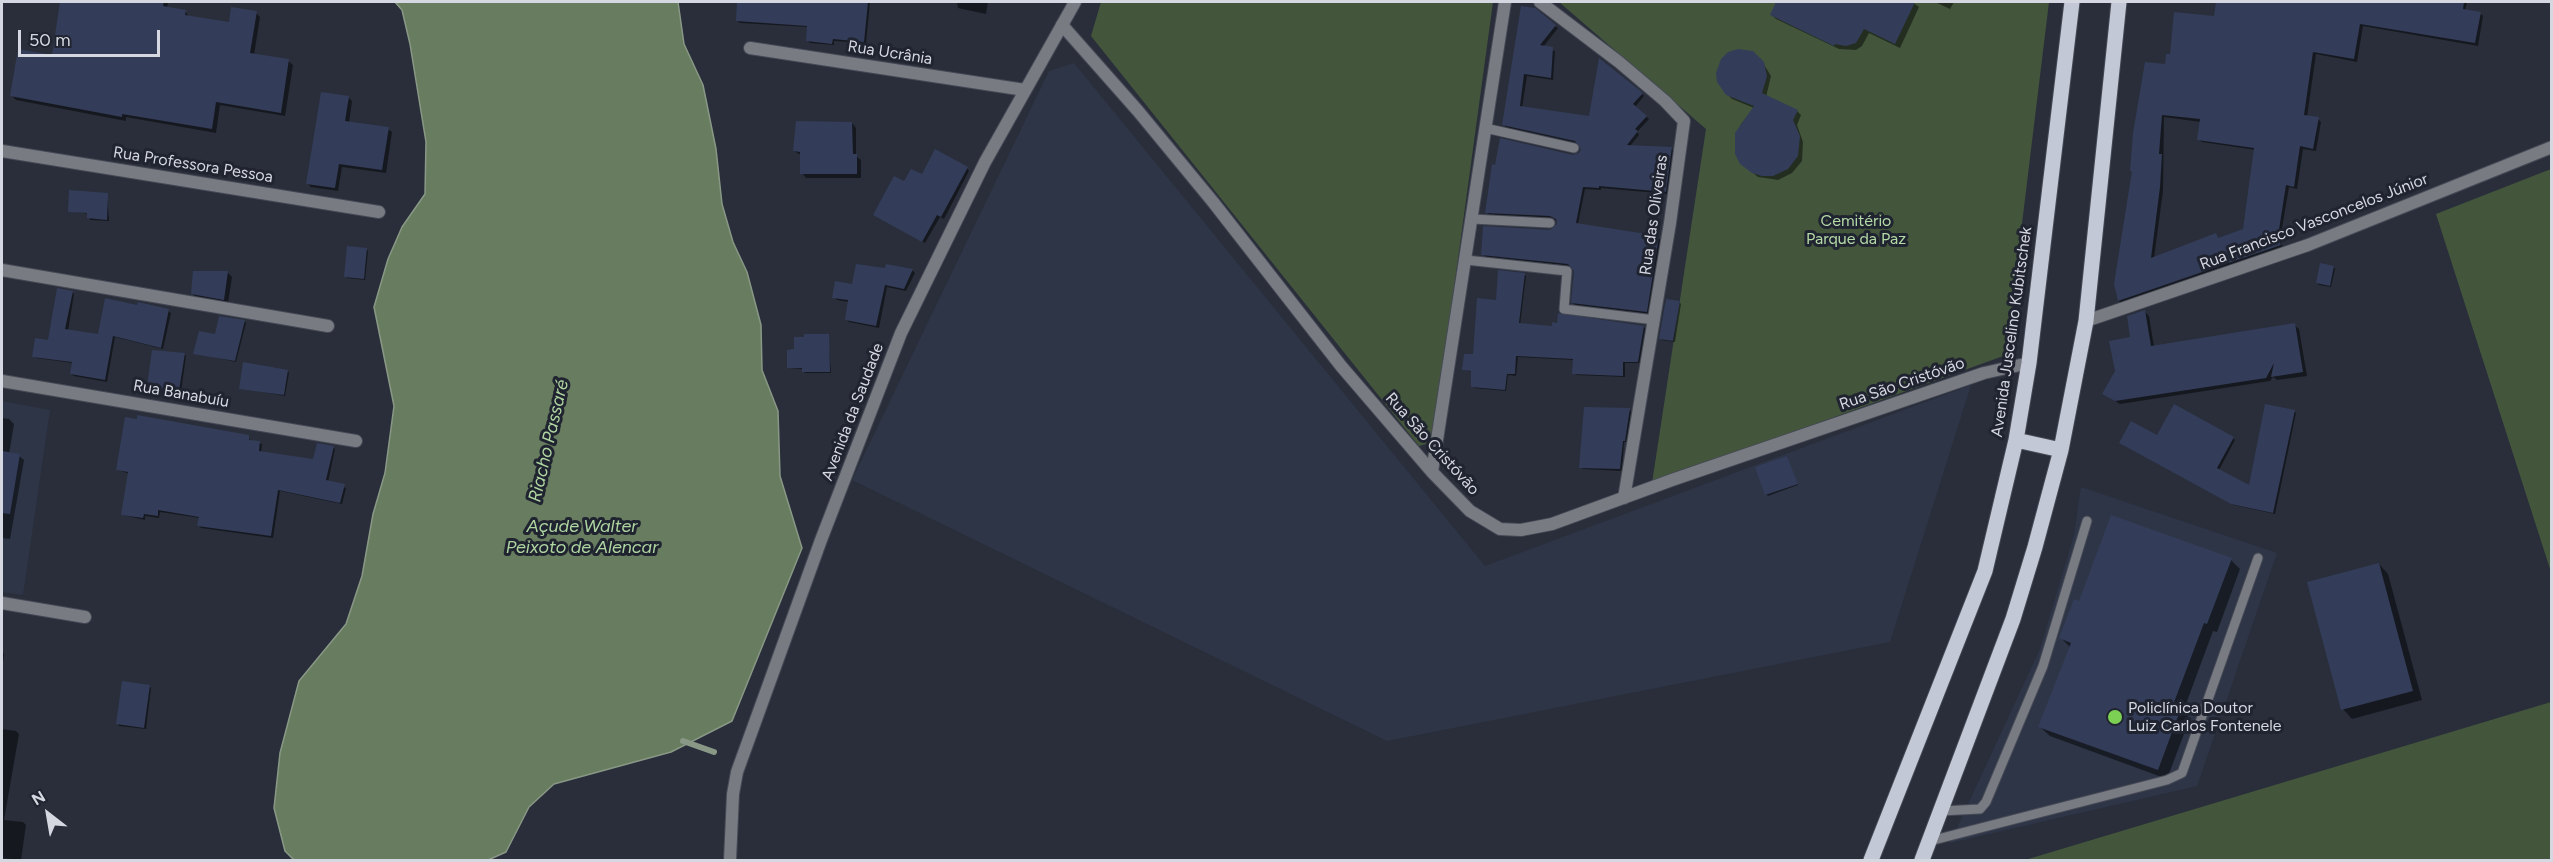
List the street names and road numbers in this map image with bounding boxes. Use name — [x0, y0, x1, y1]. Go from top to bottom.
street label: Rua Ucrânia — [846, 37, 934, 69]
street label: Rua Professora Pessoa — [112, 143, 274, 187]
street label: Rua das Oliveiras — [1636, 154, 1672, 276]
street label: Rua Francisco Vasconcelos Júnior — [2197, 170, 2431, 274]
street label: Avenida Juscelino Kubitschek — [1988, 226, 2036, 438]
street label: Avenida da Saudade — [818, 341, 888, 483]
street label: Rua São Cristóvão — [1837, 354, 1967, 414]
street label: Rua Banabuíu — [132, 376, 230, 412]
street label: Rua São Cristóvão — [1381, 389, 1483, 499]

